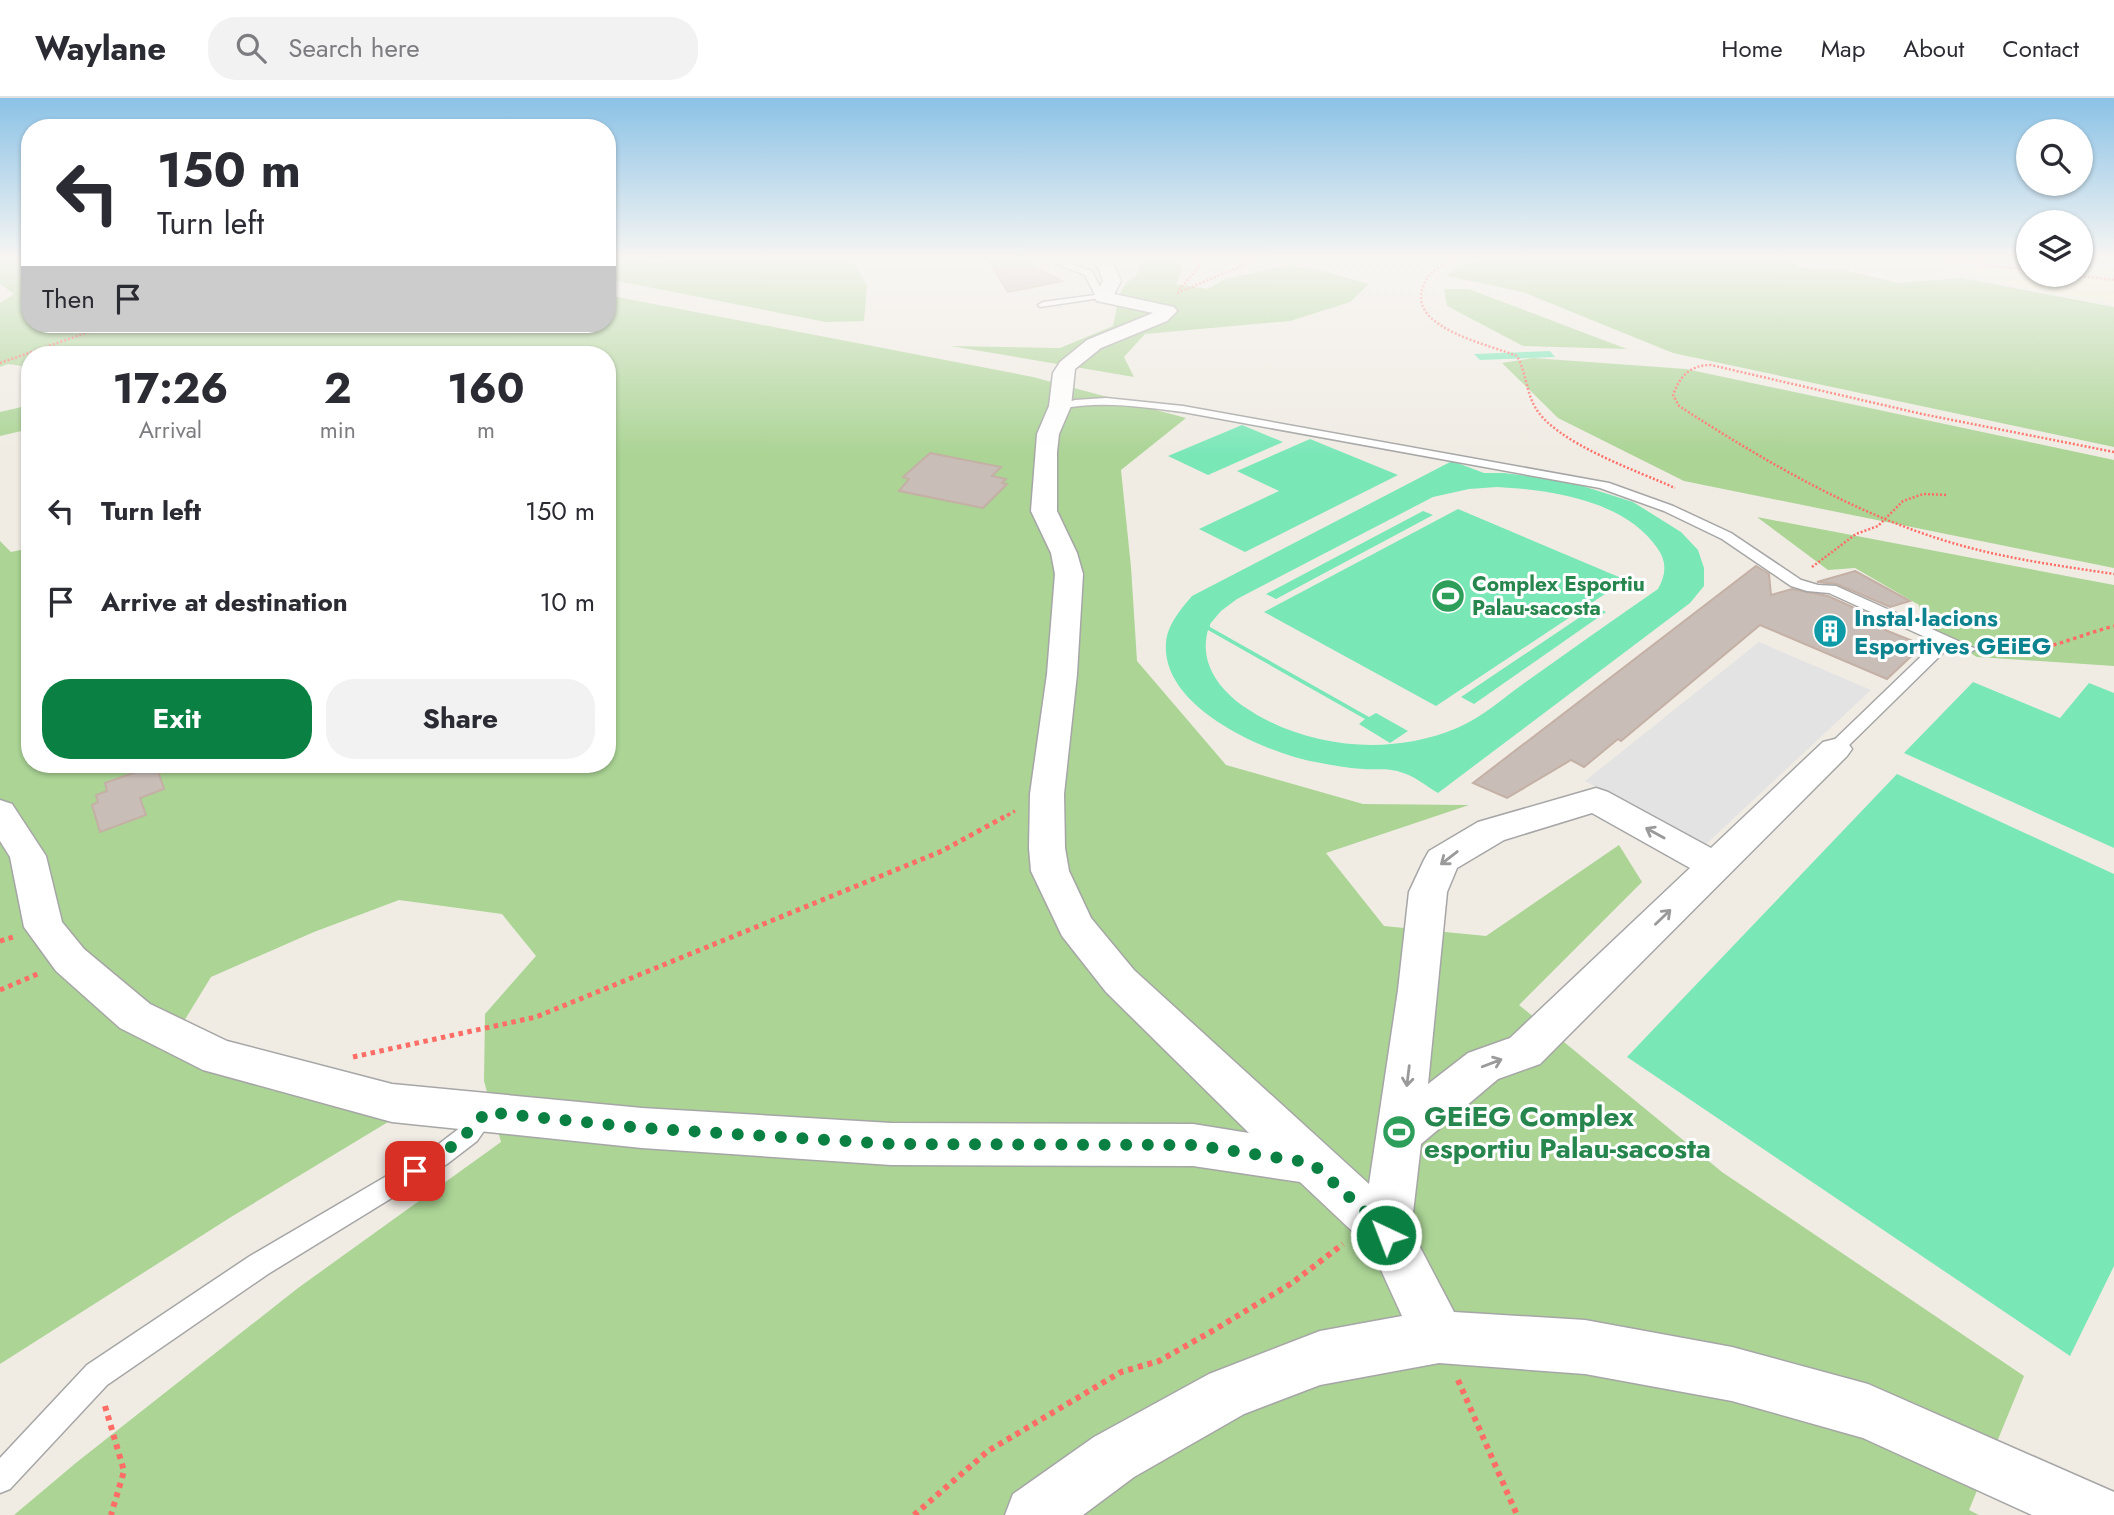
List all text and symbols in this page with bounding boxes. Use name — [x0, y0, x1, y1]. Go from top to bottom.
search box — [208, 17, 698, 80]
text: Waylane — [35, 25, 166, 72]
icon: search — [232, 29, 270, 67]
text: Search here — [288, 29, 420, 67]
text: Home — [1721, 31, 1783, 66]
text: Map — [1821, 31, 1865, 66]
text: About — [1903, 31, 1964, 66]
text: Contact — [2002, 31, 2079, 66]
map controls — [2016, 119, 2093, 287]
button: search — [2016, 119, 2093, 196]
text: 150 m — [157, 135, 301, 205]
icon: left — [42, 147, 133, 238]
text: Turn left — [157, 200, 264, 246]
button: layers — [2016, 210, 2093, 287]
text: Then — [42, 280, 95, 318]
icon: arrive — [109, 280, 147, 318]
text: 17:26 — [112, 358, 228, 419]
text: 2 — [324, 358, 352, 419]
text: 160 — [447, 358, 525, 419]
text: Arrival — [139, 413, 202, 447]
text: min — [320, 413, 356, 447]
text: m — [477, 413, 495, 447]
icon: left — [42, 492, 80, 530]
text: Turn left — [101, 492, 201, 530]
text: 150 m — [525, 492, 595, 530]
place label: Complex Esportiu Palau-sacosta — [1472, 569, 1645, 623]
sports icon: Complex Esportiu Palau-sacosta — [1429, 577, 1467, 615]
icon: arrive — [42, 583, 80, 621]
text: Arrive at destination — [101, 583, 348, 621]
text: 10 m — [540, 583, 595, 621]
place label: Instal·lacions Esportives GEiEG — [1854, 600, 2051, 663]
building icon: Instal·lacions Esportives GEiEG — [1811, 612, 1849, 650]
button: Exit — [42, 679, 312, 759]
button: Share — [326, 679, 595, 759]
one-way arrow — [1646, 825, 1666, 839]
one-way arrow — [1440, 849, 1458, 865]
one-way arrow — [1654, 908, 1671, 925]
one-way arrow — [1481, 1055, 1503, 1068]
one-way arrow — [1401, 1065, 1414, 1087]
place label: GEiEG Complex esportiu Palau-sacosta — [1424, 1096, 1711, 1169]
sports icon: GEiEG Complex esportiu Palau-sacosta — [1380, 1113, 1418, 1151]
pin — [385, 1141, 445, 1201]
icon: arrive — [396, 1152, 434, 1190]
position arrow — [1349, 1198, 1423, 1272]

